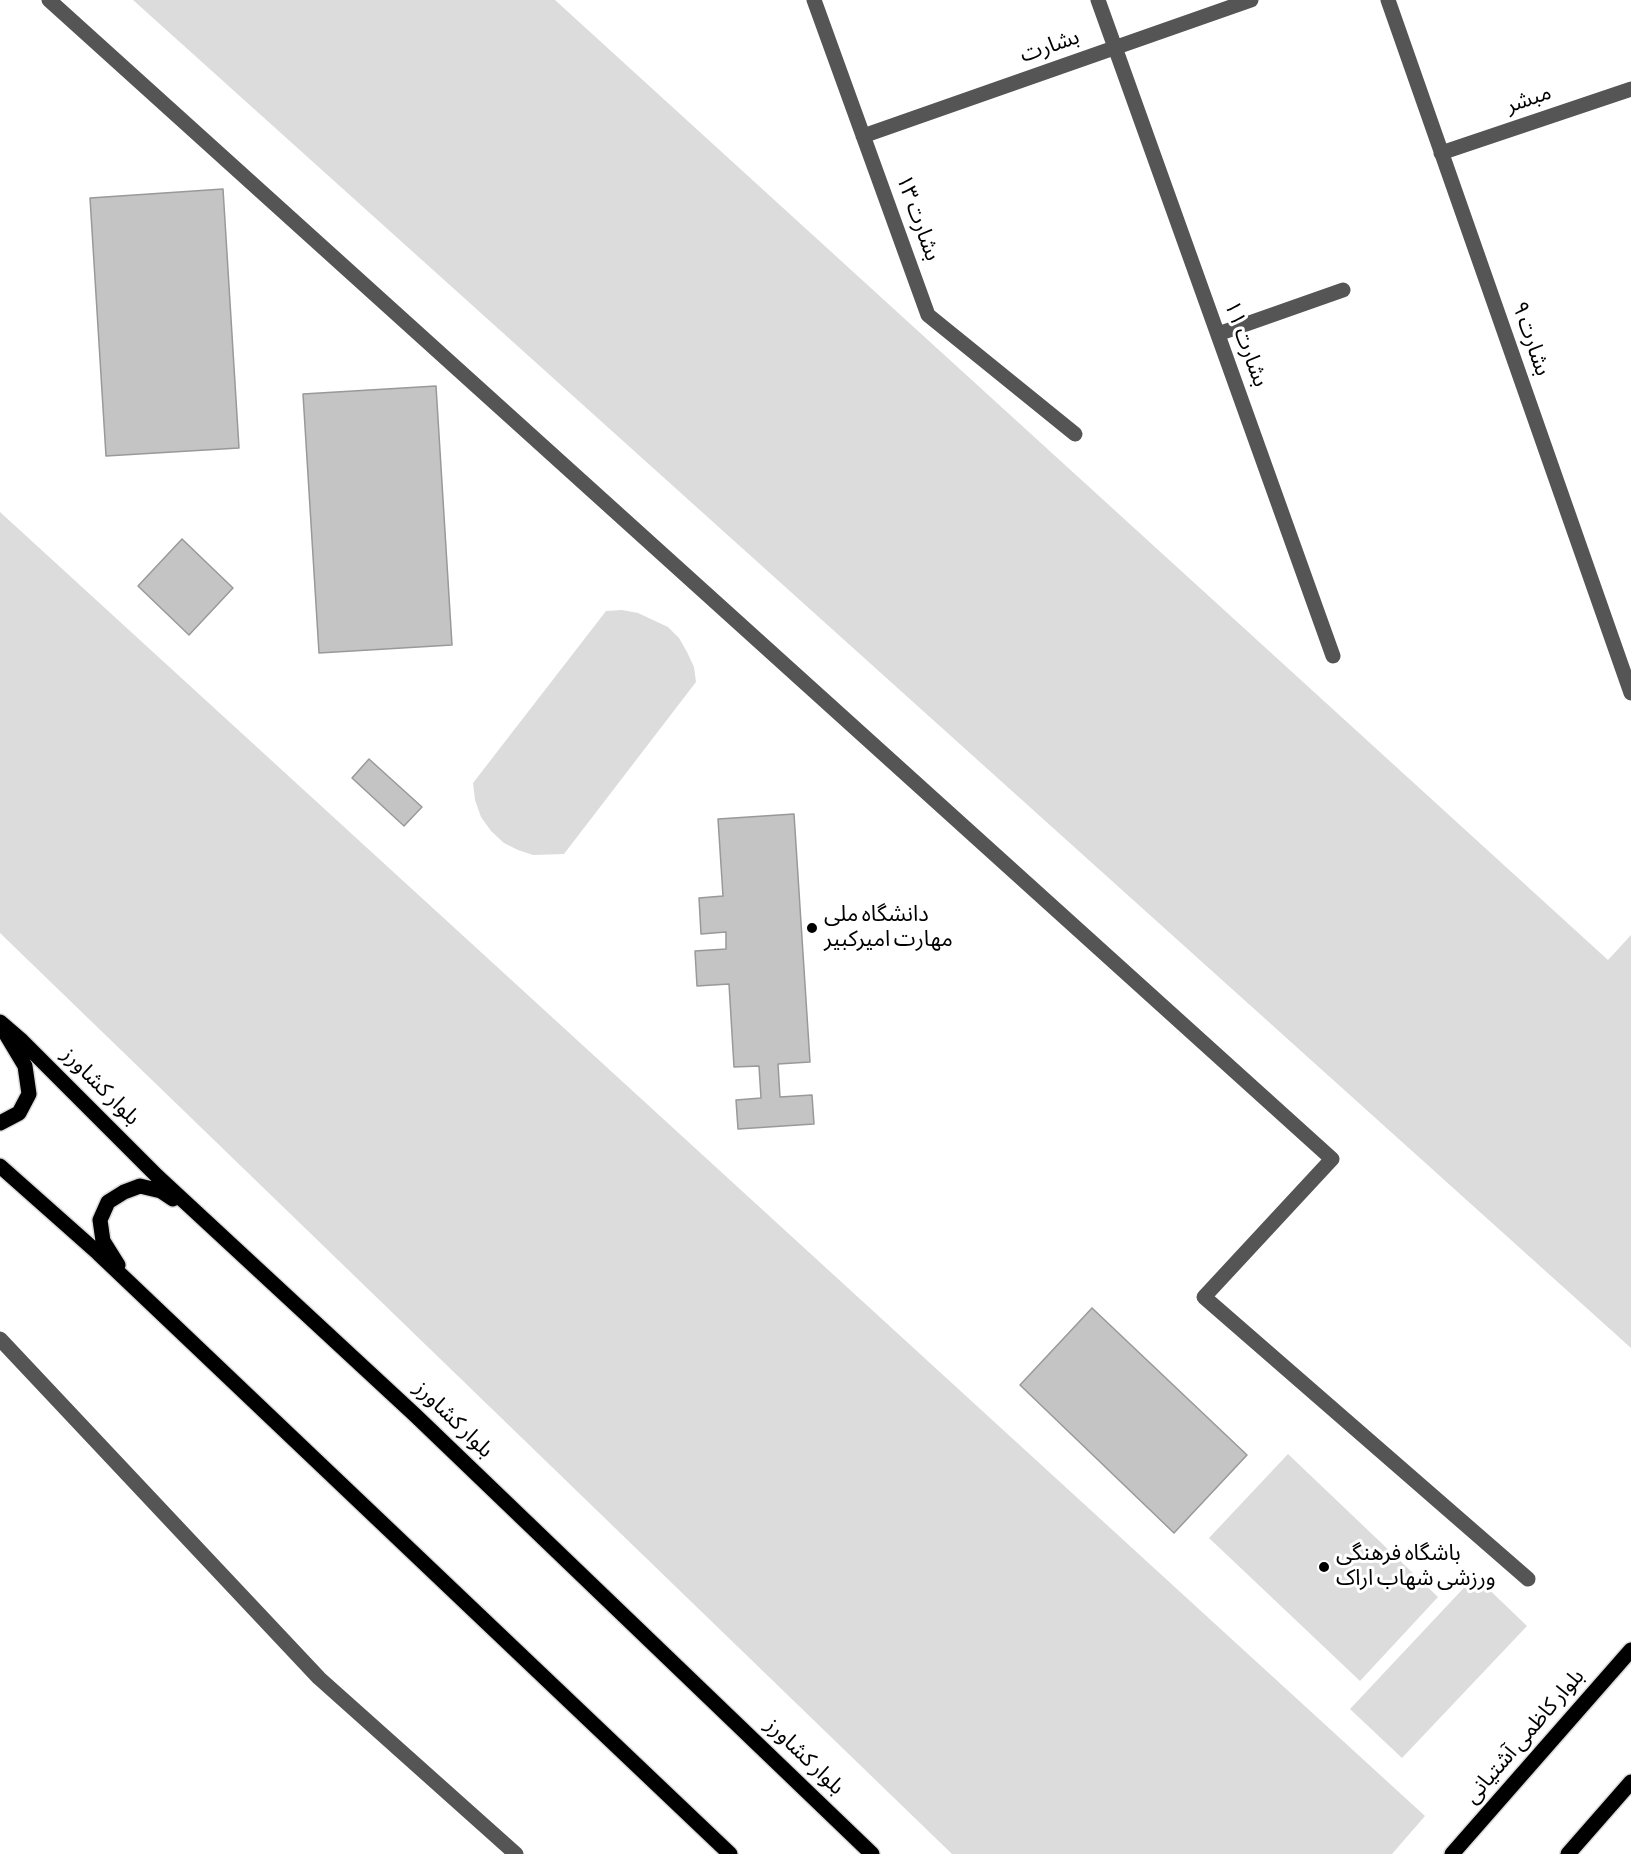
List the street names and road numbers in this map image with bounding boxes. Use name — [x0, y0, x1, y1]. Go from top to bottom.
street label: بشارت — [1017, 25, 1083, 69]
street label: مبشر — [1503, 80, 1555, 120]
street label: بشارت ۱۳ — [889, 171, 945, 265]
street label: بشارت ۱۱ — [1217, 297, 1273, 391]
street label: بشارت ۹ — [1505, 298, 1555, 380]
street label: بلوار کشاورز — [55, 1042, 145, 1132]
street label: بلوار کشاورز — [408, 1376, 498, 1464]
street label: بلوار کاظمی آشتیانی — [1459, 1664, 1591, 1810]
street label: بلوار کشاورز — [759, 1713, 849, 1801]

